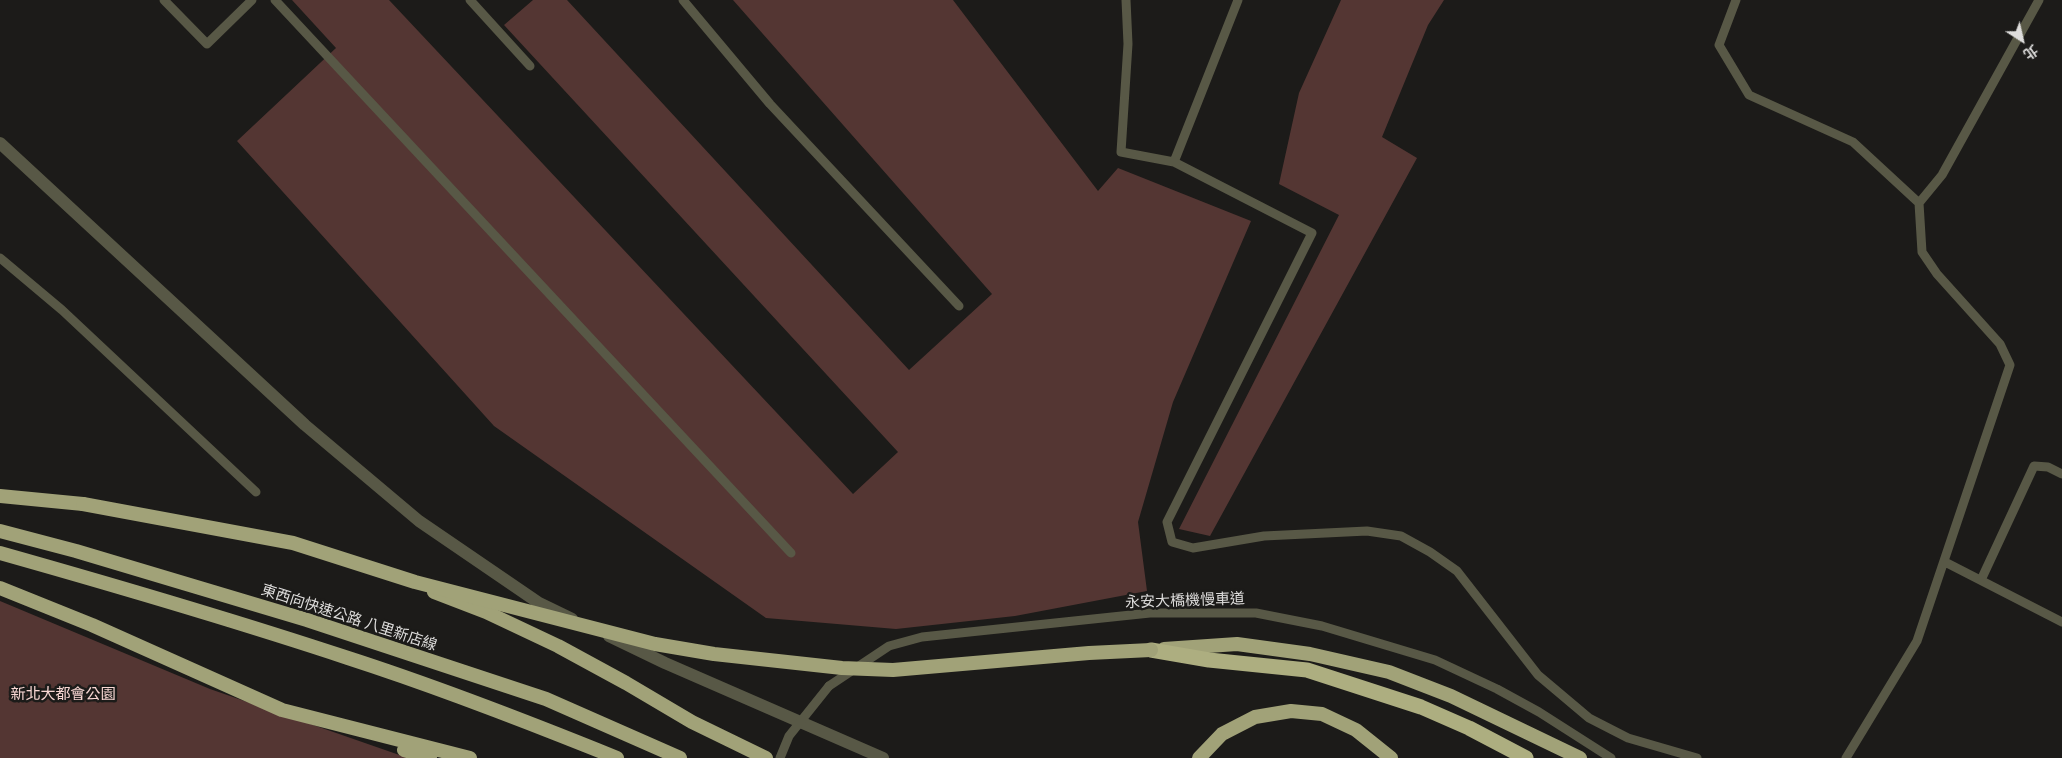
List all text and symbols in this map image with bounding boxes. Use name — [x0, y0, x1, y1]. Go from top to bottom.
north arrow — [1997, 15, 2047, 65]
text: 北 — [2020, 41, 2042, 64]
street label: 東西向快速公路 八里新店線 — [259, 581, 439, 655]
street label: 永安大橋機慢車道 — [1125, 590, 1245, 612]
park label: 新北大都會公園 — [11, 686, 115, 704]

